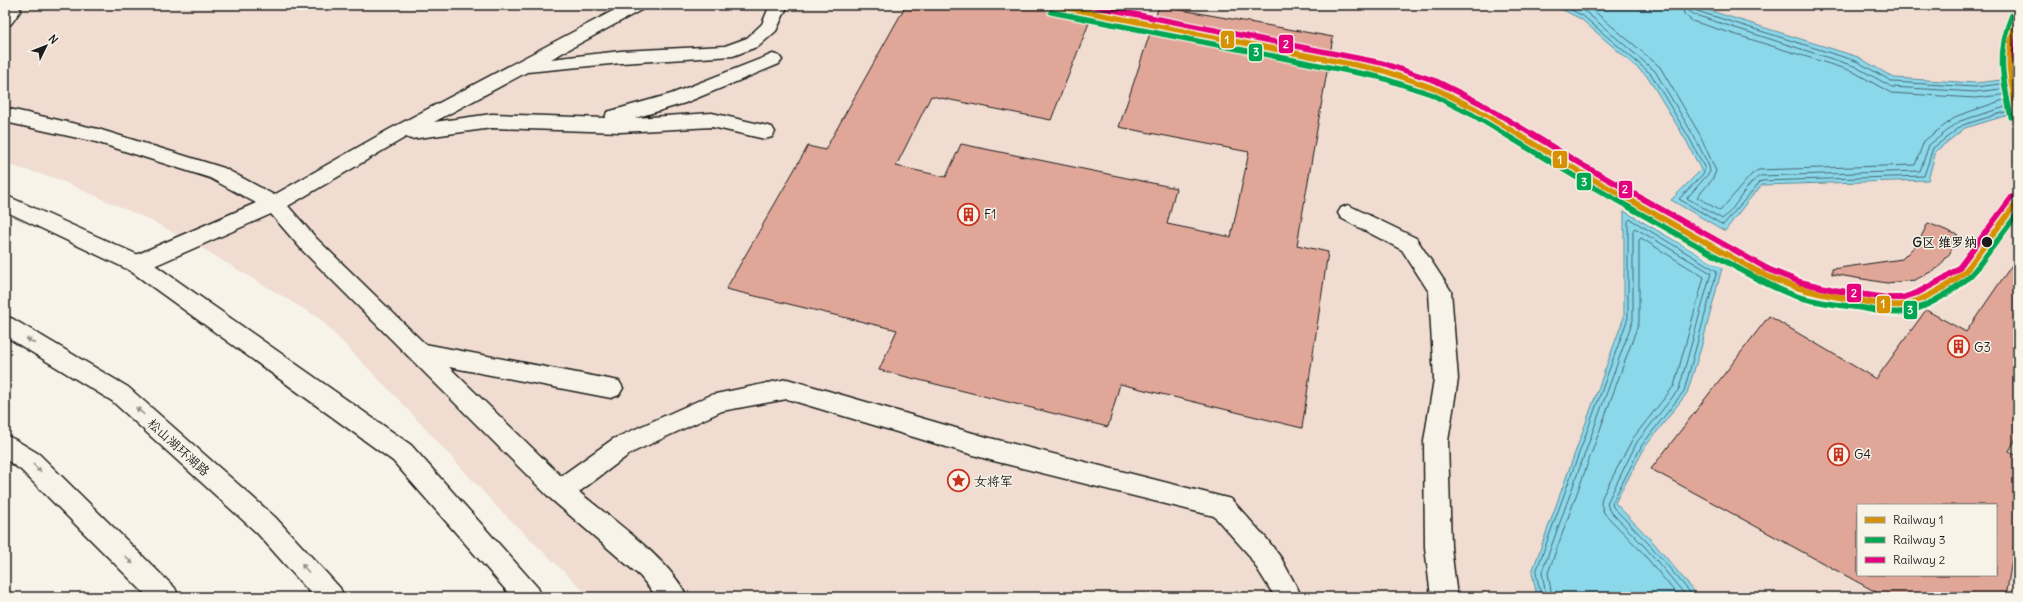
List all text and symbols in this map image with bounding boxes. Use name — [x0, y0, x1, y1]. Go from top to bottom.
north arrow — [26, 26, 66, 66]
line badge: 1 — [1220, 30, 1235, 49]
text: N — [46, 32, 61, 47]
text: 1 — [1225, 33, 1229, 47]
line badge: 2 — [1278, 34, 1294, 54]
text: 2 — [1283, 37, 1289, 51]
line badge: 3 — [1248, 43, 1263, 62]
text: 3 — [1253, 45, 1259, 59]
line badge: 1 — [1552, 150, 1568, 169]
text: 1 — [1558, 153, 1562, 167]
line badge: 3 — [1576, 172, 1592, 191]
text: 3 — [1581, 175, 1587, 189]
line badge: 2 — [1618, 180, 1633, 199]
text: 2 — [1622, 182, 1628, 196]
building icon: F1 — [956, 201, 982, 227]
place label: F1 — [984, 206, 997, 223]
place label: G区 维罗纳 — [1913, 234, 1977, 251]
marker: G区 维罗纳 — [1980, 235, 1994, 249]
line badge: 2 — [1846, 283, 1862, 303]
text: 2 — [1851, 286, 1857, 300]
line badge: 1 — [1876, 295, 1891, 314]
text: 1 — [1881, 297, 1885, 311]
line badge: 3 — [1903, 300, 1918, 320]
text: 3 — [1907, 303, 1913, 317]
building icon: G3 — [1946, 334, 1972, 360]
one-way arrow — [25, 337, 37, 344]
place label: G3 — [1974, 339, 1991, 356]
one-way arrow — [135, 407, 145, 416]
street label: 松山湖环湖路 — [144, 415, 213, 480]
building icon: G4 — [1825, 441, 1851, 467]
place label: G4 — [1854, 446, 1871, 463]
one-way arrow — [32, 463, 41, 473]
place icon: 女将军 — [945, 468, 971, 494]
place label: 女将军 — [974, 473, 1013, 490]
legend — [1857, 504, 1997, 576]
text: Railway 1 — [1893, 512, 1943, 527]
text: Railway 3 — [1893, 532, 1946, 547]
text: Railway 2 — [1893, 552, 1946, 567]
one-way arrow — [124, 555, 134, 565]
one-way arrow — [300, 563, 310, 573]

